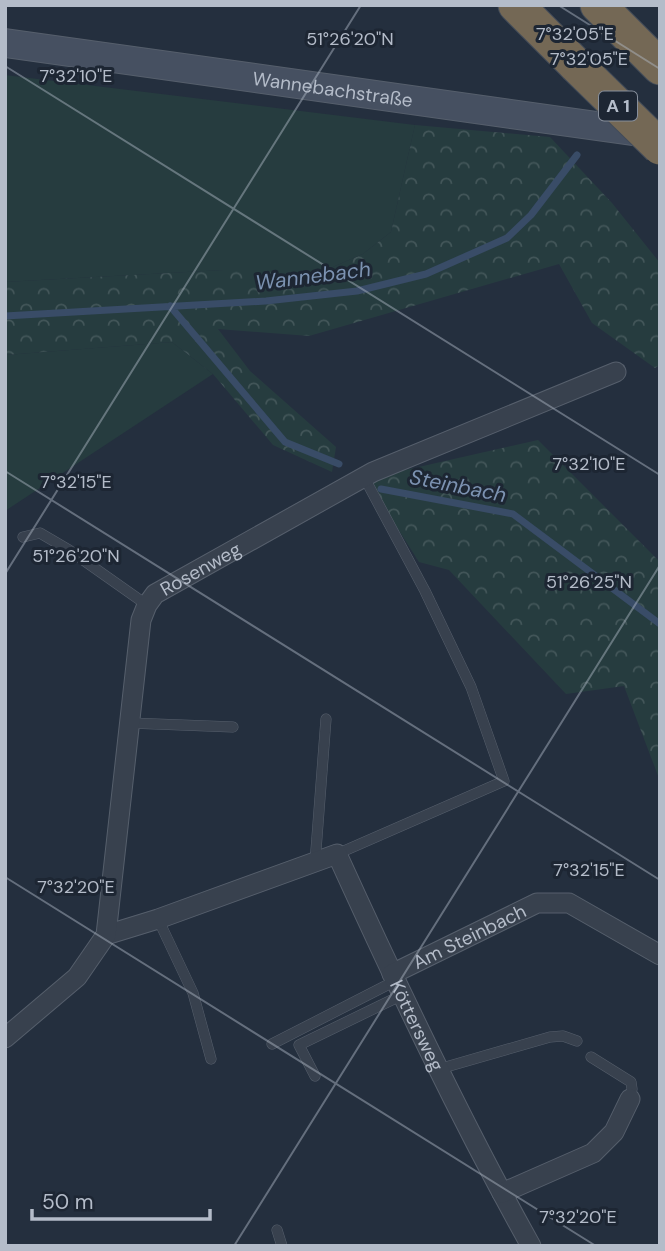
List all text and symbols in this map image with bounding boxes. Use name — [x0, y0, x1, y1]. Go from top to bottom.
text: 7°32'05"E — [536, 22, 614, 46]
text: 51°26'20"N — [306, 27, 394, 51]
text: 7°32'05"E — [550, 47, 628, 71]
text: 7°32'10"E — [40, 64, 113, 88]
street label: Wannebachstraße — [251, 65, 415, 113]
road number: A 1 — [599, 92, 637, 120]
water label: Wannebach — [254, 255, 372, 297]
text: 7°32'10"E — [553, 452, 626, 476]
water label: Steinbach — [407, 463, 509, 509]
text: 7°32'15"E — [40, 470, 112, 494]
street label: Rosenweg — [155, 536, 245, 601]
text: 51°26'20"N — [32, 544, 120, 568]
text: 51°26'25"N — [546, 570, 632, 594]
text: 7°32'15"E — [553, 858, 625, 882]
text: 7°32'20"E — [37, 875, 115, 899]
street label: Am Steinbach — [408, 898, 530, 974]
street label: Köttersweg — [384, 976, 450, 1076]
scale bar — [32, 1178, 210, 1222]
text: 50 m — [42, 1188, 93, 1216]
text: 7°32'20"E — [539, 1205, 617, 1229]

